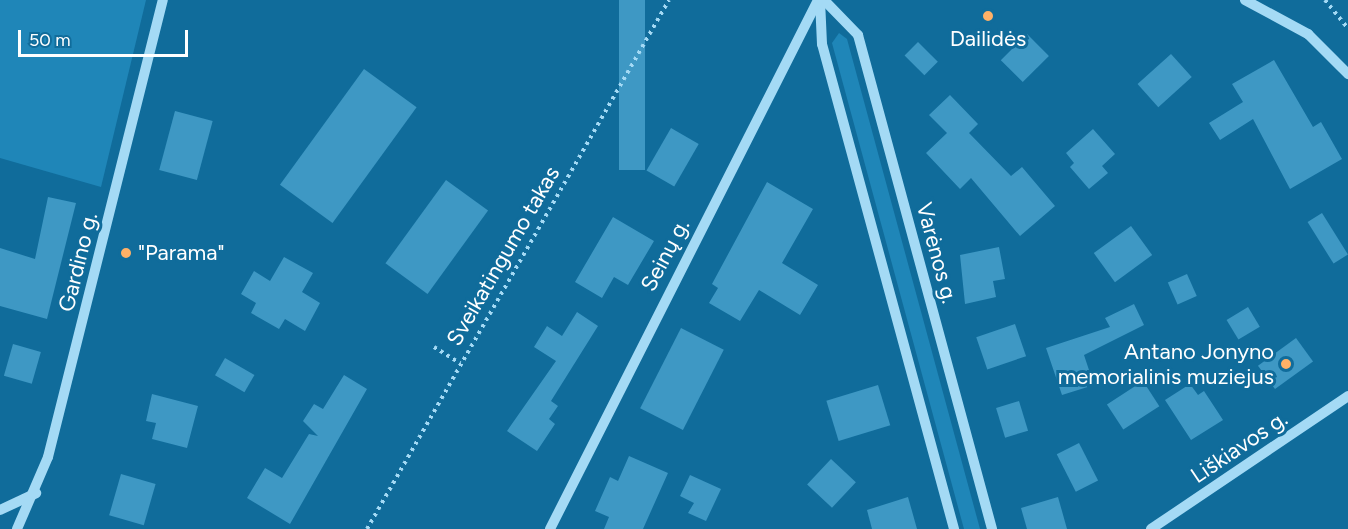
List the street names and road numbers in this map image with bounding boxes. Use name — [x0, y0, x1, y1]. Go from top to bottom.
street label: Sveikatingumo takas — [441, 162, 565, 350]
street label: Varėnos g. — [911, 200, 963, 306]
street label: Gardino g. — [53, 210, 103, 314]
street label: Seinų g. — [635, 214, 695, 296]
street label: Liškiavos g. — [1186, 405, 1292, 489]

